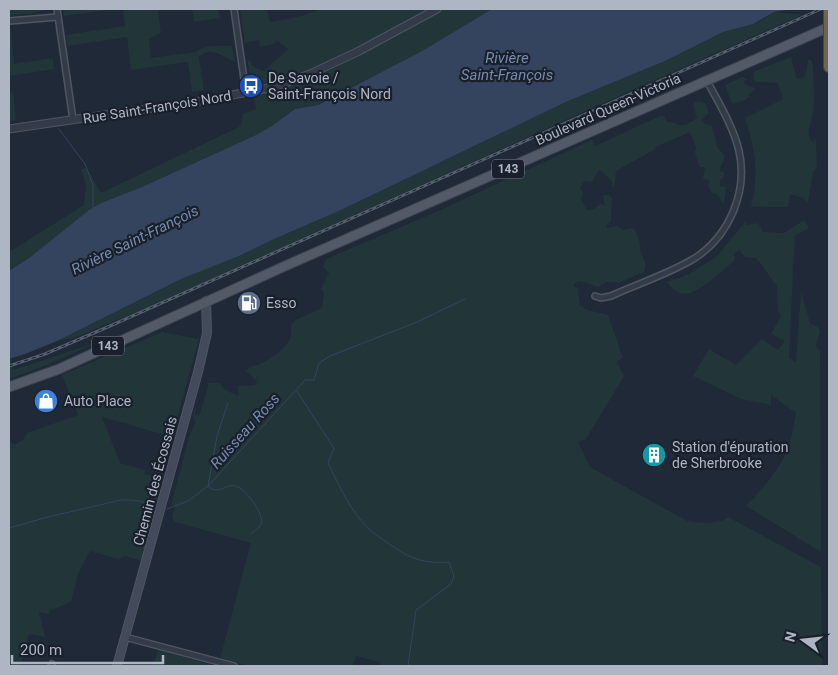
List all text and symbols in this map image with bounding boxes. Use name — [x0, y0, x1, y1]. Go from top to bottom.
water label: Rivière Saint-François — [461, 49, 553, 84]
place label: De Savoie / Saint-François Nord — [268, 70, 391, 102]
street label: Boulevard Queen-Victoria — [533, 70, 683, 148]
bus stop icon: De Savoie / Saint-François Nord — [238, 73, 264, 99]
street label: Rue Saint-François Nord — [82, 87, 232, 127]
road number: 143 — [492, 160, 524, 178]
water label: Rivière Saint-François — [68, 201, 202, 279]
fuel station icon: Esso — [236, 290, 262, 316]
place label: Esso — [266, 295, 296, 311]
road number: 143 — [92, 336, 124, 356]
shop icon: Auto Place — [33, 388, 59, 414]
water label: Ruisseau Ross — [206, 390, 284, 472]
place label: Auto Place — [64, 393, 131, 409]
street label: Chemin des Écossais — [129, 414, 180, 547]
place label: Station d'épuration de Sherbrooke — [672, 439, 788, 471]
building icon: Station d'épuration de Sherbrooke — [641, 442, 667, 468]
north arrow — [778, 615, 828, 665]
text: N — [781, 630, 799, 643]
scale bar — [12, 632, 164, 664]
text: 200 m — [20, 641, 62, 659]

